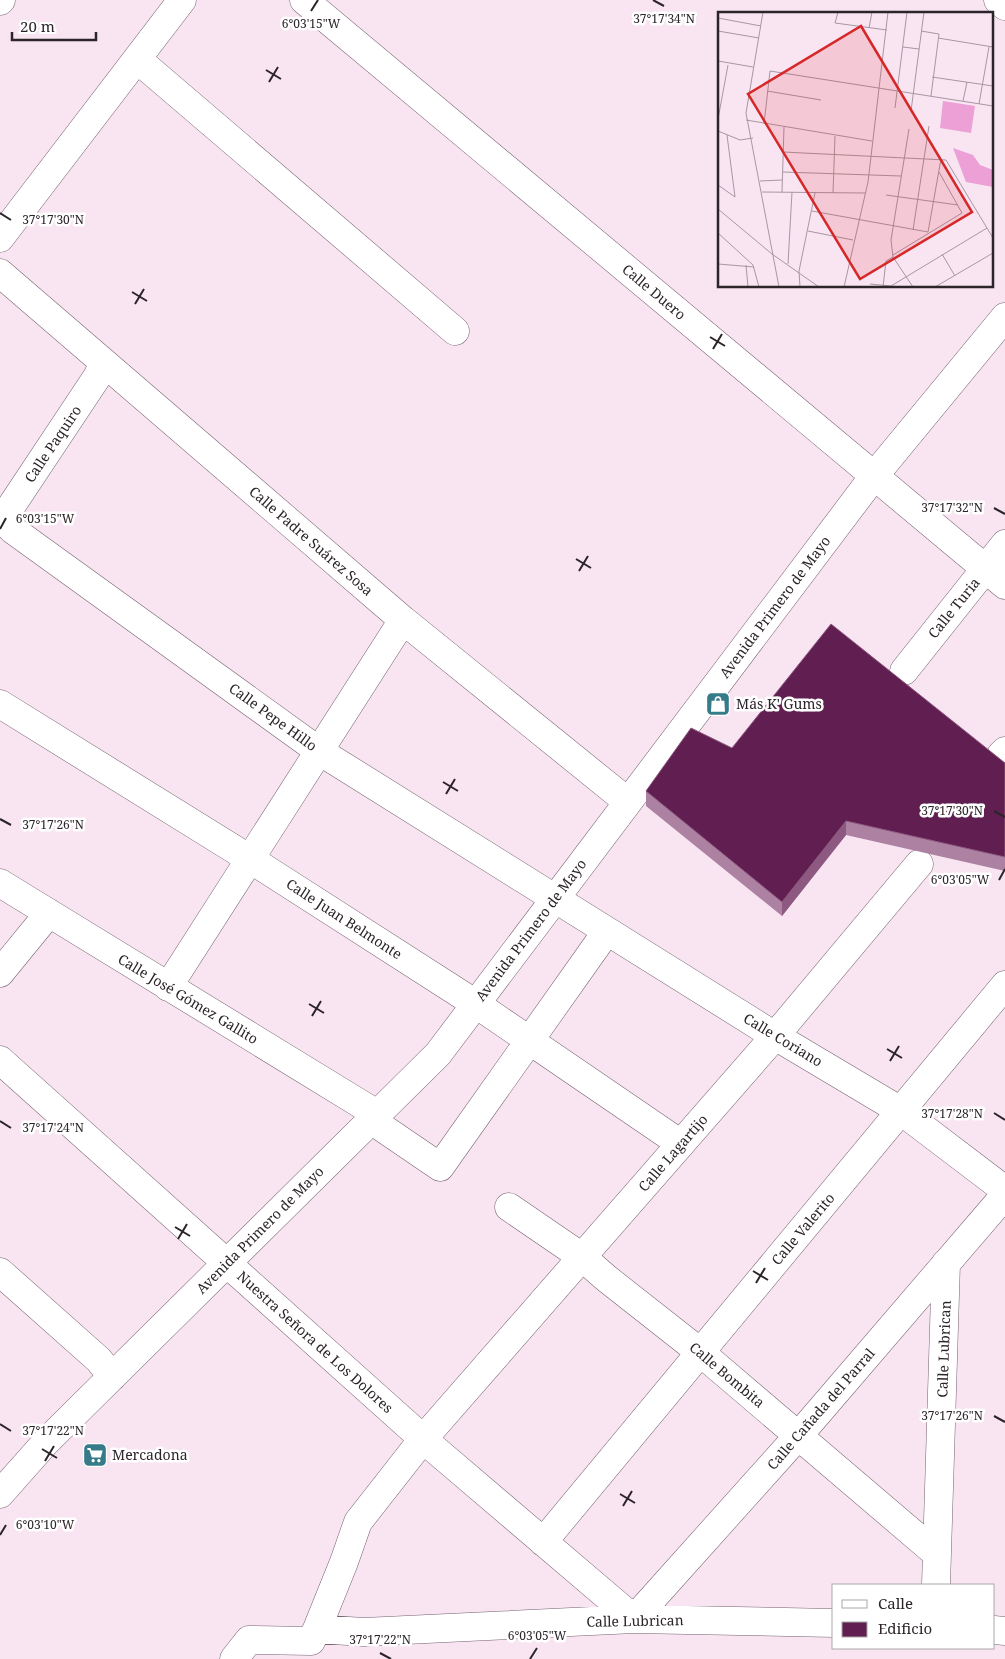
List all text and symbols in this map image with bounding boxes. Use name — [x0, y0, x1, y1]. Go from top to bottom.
scale bar — [12, 10, 96, 42]
text: 37°17'34"N — [633, 10, 695, 27]
inset map — [718, 12, 992, 288]
text: 6°03'15"W — [282, 15, 341, 32]
text: 20 m — [20, 16, 55, 36]
text: 37°17'30"N — [22, 211, 84, 228]
street label: Calle Duero — [619, 259, 690, 324]
street label: Calle Paquiro — [20, 401, 85, 486]
street label: Calle Padre Suárez Sosa — [245, 482, 377, 600]
text: 37°17'32"N — [921, 499, 983, 516]
text: 6°03'15"W — [16, 510, 75, 527]
street label: Avenida Primero de Mayo — [715, 532, 834, 682]
street label: Calle Turia — [923, 573, 984, 642]
street label: Calle Pepe Hillo — [226, 678, 321, 755]
shop icon: Más K' Gums — [705, 691, 731, 717]
place label: Más K' Gums — [736, 694, 822, 713]
text: 37°17'30"N — [921, 802, 983, 819]
text: 37°17'26"N — [22, 816, 84, 833]
street label: Avenida Primero de Mayo — [471, 855, 590, 1005]
text: 6°03'05"W — [931, 871, 990, 888]
street label: Calle Juan Belmonte — [283, 874, 406, 963]
street label: Calle José Gómez Gallito — [115, 949, 262, 1048]
street label: Calle Coriano — [740, 1009, 826, 1071]
text: 37°17'28"N — [921, 1105, 983, 1122]
street label: Calle Lagartijo — [634, 1110, 711, 1195]
text: 37°17'24"N — [22, 1119, 84, 1136]
street label: Avenida Primero de Mayo — [192, 1162, 328, 1298]
street label: Calle Valerito — [767, 1189, 838, 1269]
street label: Nuestra Señora de Los Dolores — [233, 1266, 397, 1417]
street label: Calle Lubrican — [932, 1300, 955, 1398]
street label: Calle Bombita — [686, 1338, 769, 1412]
street label: Calle Cañada del Parral — [762, 1343, 879, 1474]
text: 37°17'26"N — [921, 1407, 983, 1424]
text: 37°17'22"N — [22, 1422, 84, 1439]
supermarket icon: Mercadona — [82, 1442, 108, 1468]
place label: Mercadona — [112, 1445, 188, 1464]
text: 6°03'10"W — [16, 1516, 75, 1533]
legend — [832, 1584, 995, 1649]
text: Calle — [878, 1593, 913, 1613]
street label: Calle Lubrican — [586, 1610, 684, 1631]
text: Edificio — [878, 1618, 932, 1638]
text: 6°03'05"W — [508, 1627, 567, 1644]
text: 37°17'22"N — [349, 1631, 411, 1648]

